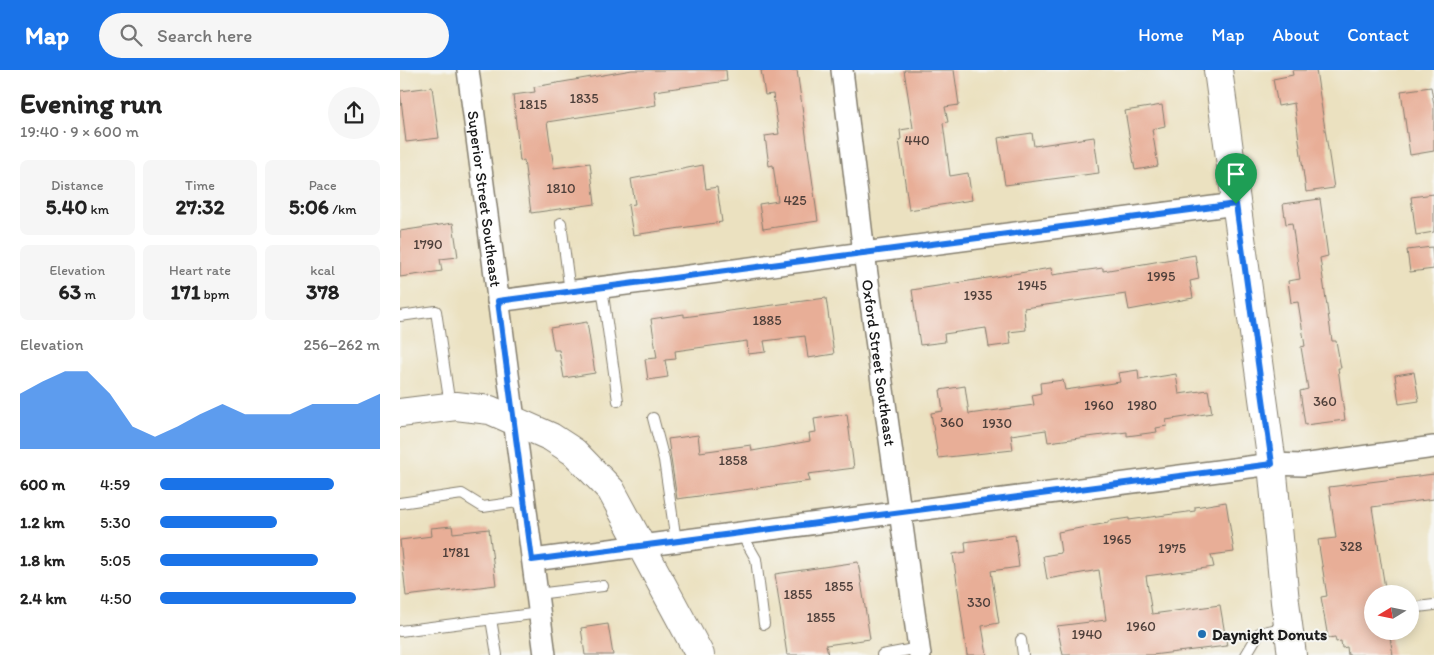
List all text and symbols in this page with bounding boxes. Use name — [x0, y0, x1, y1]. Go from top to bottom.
search box — [99, 13, 449, 58]
text: Map — [25, 21, 69, 50]
icon: search — [117, 21, 145, 49]
text: Search here — [157, 24, 252, 47]
text: Home — [1138, 24, 1184, 46]
text: Map — [1212, 24, 1245, 46]
text: About — [1273, 24, 1319, 46]
text: Contact — [1347, 24, 1409, 46]
text: Evening run — [20, 86, 162, 120]
button: share — [328, 87, 380, 139]
house number: 1835 — [569, 90, 599, 107]
house number: 1815 — [519, 96, 547, 113]
street label: Superior Street Southeast — [464, 110, 506, 288]
text: 19:40 · 9 × 600 m — [20, 122, 139, 141]
house number: 440 — [904, 132, 930, 149]
pin — [1215, 153, 1257, 204]
icon: arrive — [1222, 160, 1250, 188]
text: Distance — [51, 177, 104, 194]
text: Time — [185, 177, 215, 194]
text: Pace — [309, 177, 337, 194]
house number: 1810 — [546, 180, 576, 197]
house number: 425 — [783, 192, 807, 209]
text: 5.40 — [46, 194, 87, 219]
text: 27:32 — [175, 194, 225, 219]
text: 5:06 — [289, 194, 329, 219]
text: km — [87, 201, 109, 218]
text: /km — [329, 201, 357, 218]
house number: 1790 — [413, 236, 443, 253]
text: Elevation — [50, 262, 105, 279]
text: Heart rate — [169, 262, 231, 279]
text: kcal — [310, 262, 335, 279]
house number: 1995 — [1147, 268, 1175, 285]
house number: 1945 — [1017, 277, 1047, 294]
street label: Oxford Street Southeast — [858, 278, 900, 447]
text: 63 — [59, 279, 81, 304]
text: 171 — [170, 279, 200, 304]
text: 378 — [306, 279, 339, 304]
text: m — [81, 286, 96, 303]
text: bpm — [200, 286, 230, 303]
house number: 1935 — [964, 287, 992, 304]
house number: 1885 — [752, 312, 782, 329]
text: Elevation — [20, 335, 84, 354]
text: 256–262 m — [303, 335, 380, 354]
house number: 360 — [1313, 393, 1337, 410]
house number: 1960 — [1084, 397, 1114, 414]
house number: 1980 — [1127, 397, 1157, 414]
house number: 360 — [940, 414, 964, 431]
house number: 1930 — [982, 415, 1012, 432]
house number: 1858 — [718, 452, 748, 469]
text: 600 m — [20, 475, 65, 494]
text: 4:59 — [100, 475, 130, 494]
text: 1.2 km — [20, 513, 65, 532]
text: 5:30 — [100, 513, 131, 532]
house number: 1965 — [1103, 531, 1131, 548]
house number: 328 — [1340, 538, 1363, 555]
house number: 1975 — [1158, 540, 1186, 557]
house number: 1781 — [442, 544, 470, 561]
text: 1.8 km — [20, 551, 65, 570]
text: 5:05 — [100, 551, 131, 570]
house number: 1855 — [825, 578, 853, 595]
north arrow — [1364, 585, 1419, 640]
map controls — [1364, 585, 1419, 640]
house number: 1855 — [784, 586, 812, 603]
text: 2.4 km — [20, 589, 67, 608]
text: 4:50 — [100, 589, 132, 608]
house number: 330 — [967, 594, 991, 611]
house number: 1855 — [807, 609, 835, 626]
house number: 1960 — [1126, 618, 1156, 635]
place label: Daynight Donuts — [1212, 625, 1327, 645]
house number: 1940 — [1072, 626, 1102, 643]
marker: Daynight Donuts — [1196, 628, 1208, 640]

